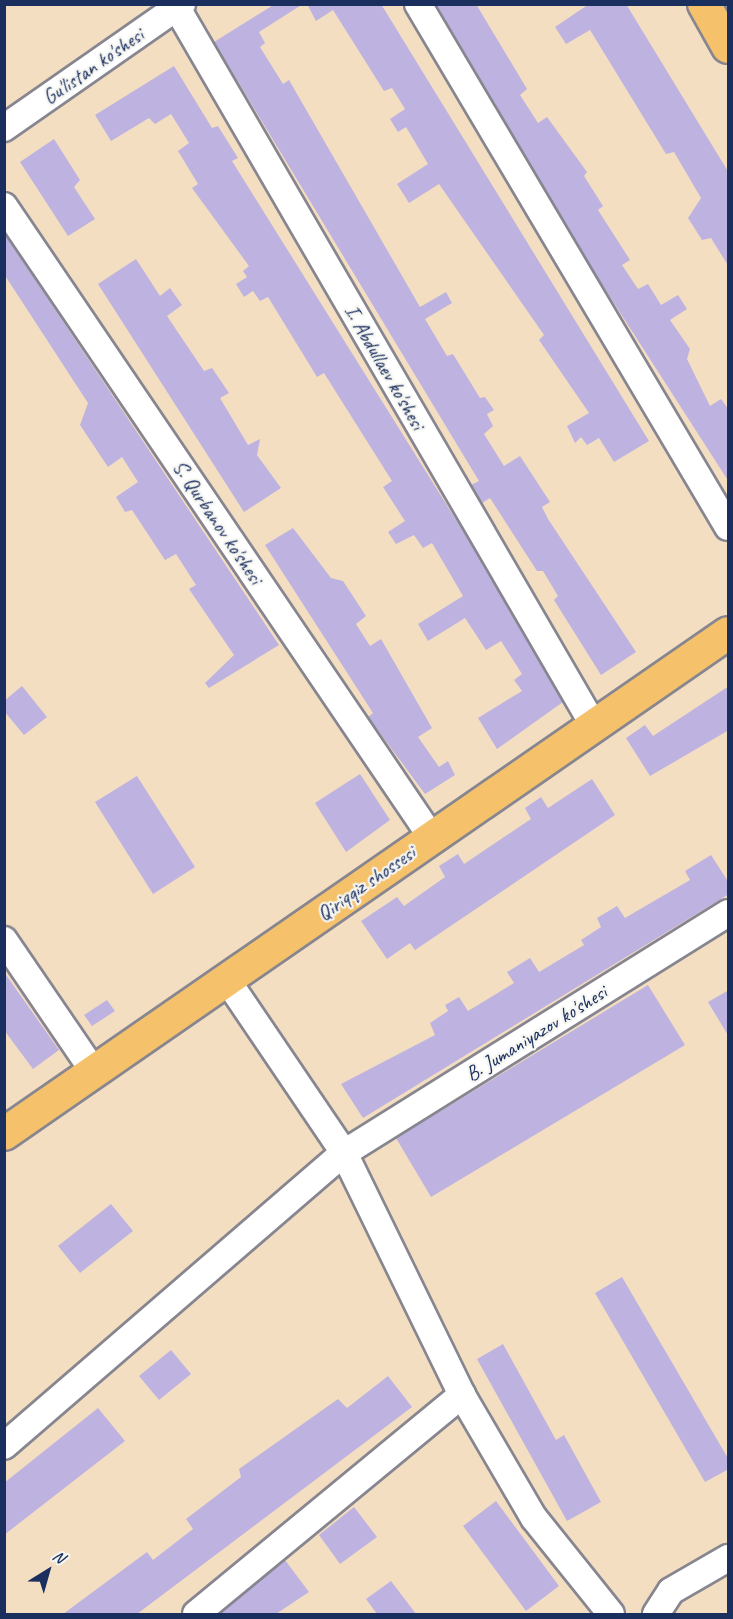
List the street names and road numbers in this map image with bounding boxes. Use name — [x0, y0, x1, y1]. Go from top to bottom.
street label: Gu'listan ko'shesi — [38, 22, 148, 110]
street label: I. Abdullaev ko'shesi — [339, 300, 431, 434]
street label: S. Qurbanov ko'shesi — [167, 455, 269, 589]
street label: Qiriqqiz shossesi — [312, 840, 420, 926]
street label: B. Jumaniyazov ko'shesi — [461, 979, 611, 1087]

